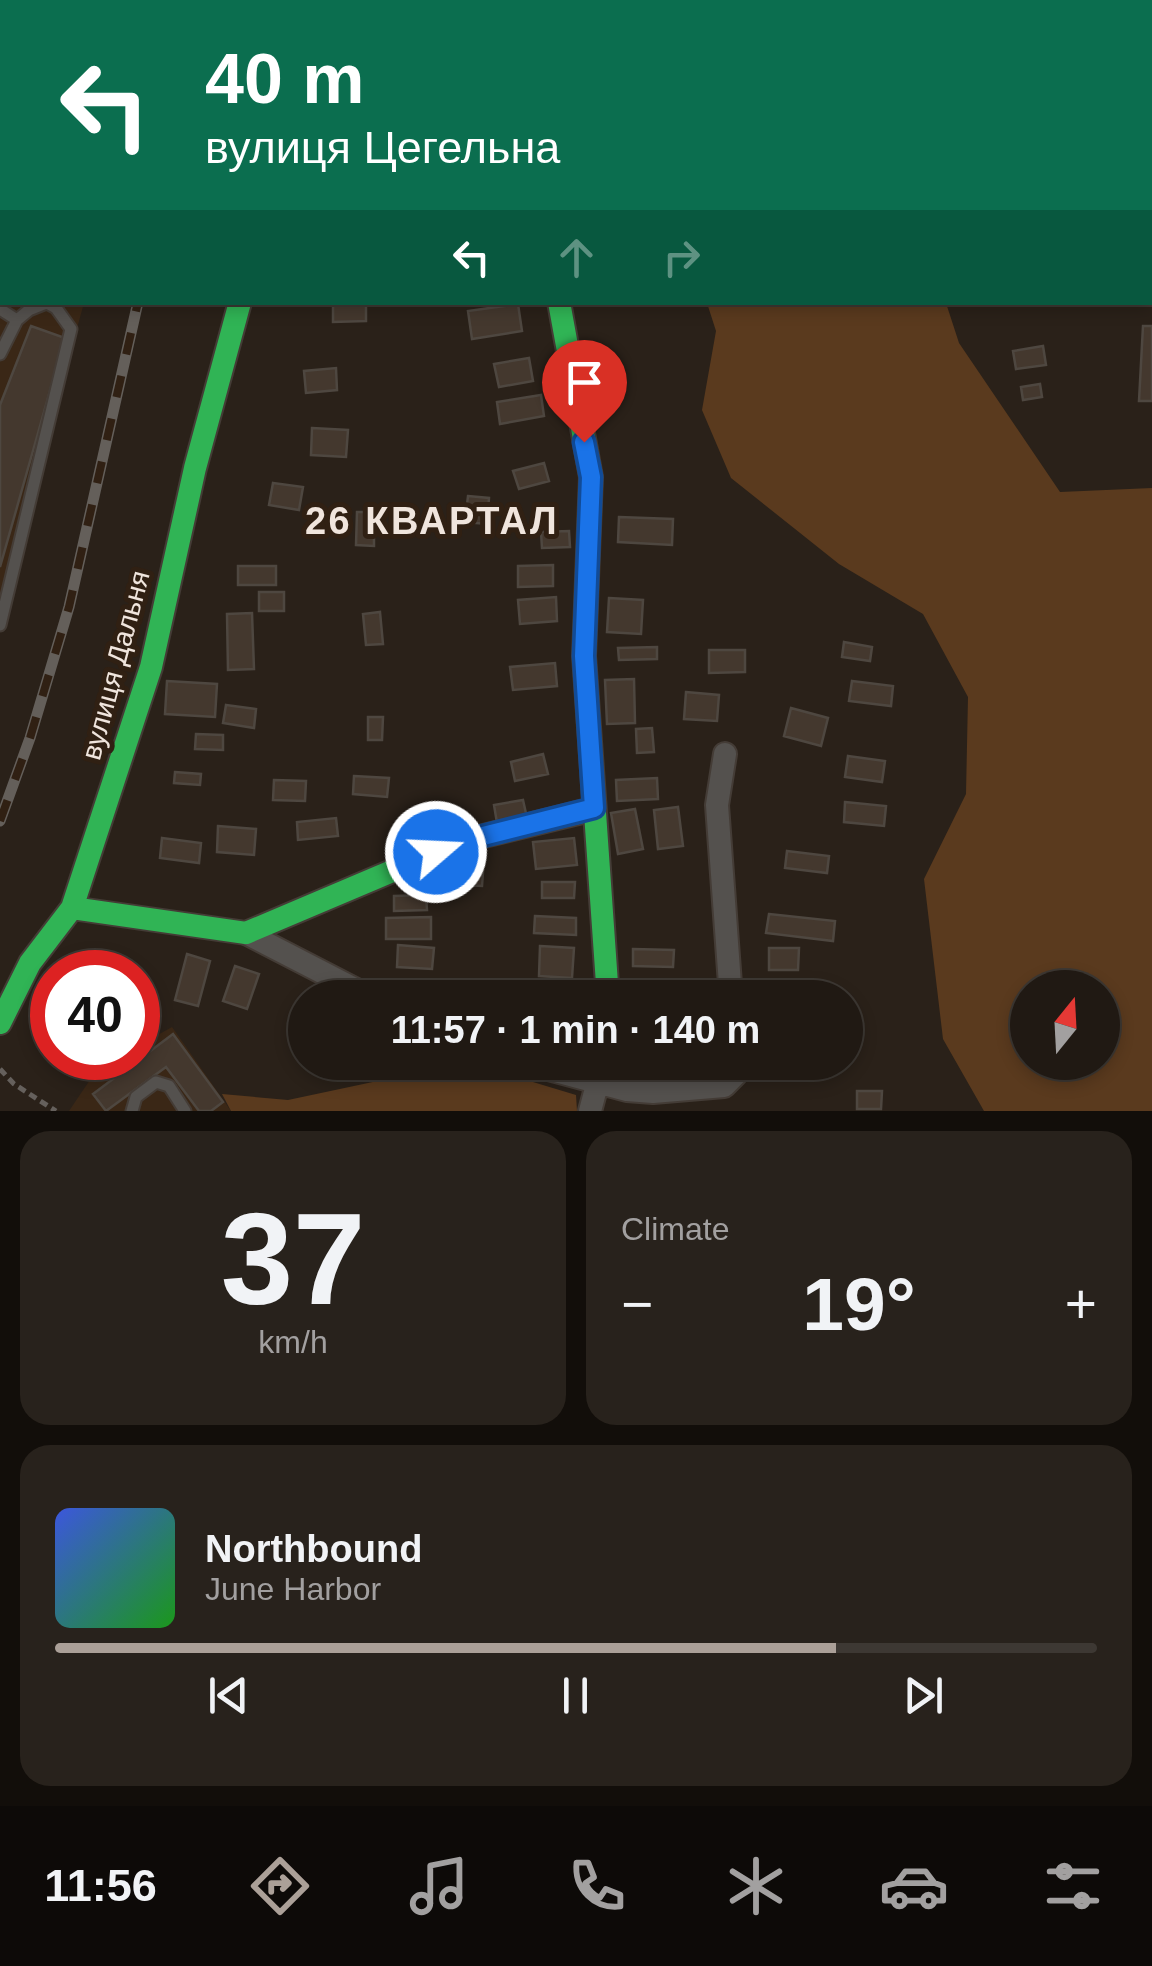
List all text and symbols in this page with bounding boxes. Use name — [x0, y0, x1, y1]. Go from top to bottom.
icon: left — [40, 40, 170, 170]
text: 40 m — [205, 40, 365, 118]
text: вулиця Цегельна — [205, 122, 560, 173]
icon: left — [444, 230, 499, 285]
icon: ahead — [549, 230, 604, 285]
icon: right — [654, 230, 709, 285]
pin — [542, 340, 627, 443]
icon: arrive — [557, 355, 612, 410]
district label: 26 КВАРТАЛ — [305, 500, 559, 542]
street label: вулиця Дальня — [75, 567, 156, 763]
position arrow — [384, 800, 488, 904]
speed limit sign: 40 — [30, 950, 160, 1080]
north arrow — [1010, 970, 1120, 1080]
map controls — [1010, 970, 1120, 1080]
text: 11:57 · 1 min · 140 m — [391, 1009, 760, 1051]
text: 37 — [221, 1186, 365, 1332]
text: Climate — [621, 1211, 729, 1247]
text: 19° — [802, 1262, 916, 1346]
text: − — [621, 1273, 653, 1335]
text: + — [1065, 1273, 1097, 1335]
text: km/h — [258, 1324, 328, 1360]
text: Northbound — [205, 1528, 422, 1570]
text: June Harbor — [205, 1571, 381, 1607]
icon: previous — [201, 1668, 256, 1723]
icon: pause — [548, 1668, 603, 1723]
icon: next — [896, 1668, 951, 1723]
icon: directions — [245, 1851, 315, 1921]
icon: music — [404, 1851, 474, 1921]
icon: phone — [562, 1851, 632, 1921]
icon: climate — [721, 1851, 791, 1921]
icon: car — [879, 1851, 949, 1921]
icon: filters — [1038, 1851, 1108, 1921]
text: 11:56 — [44, 1860, 157, 1911]

